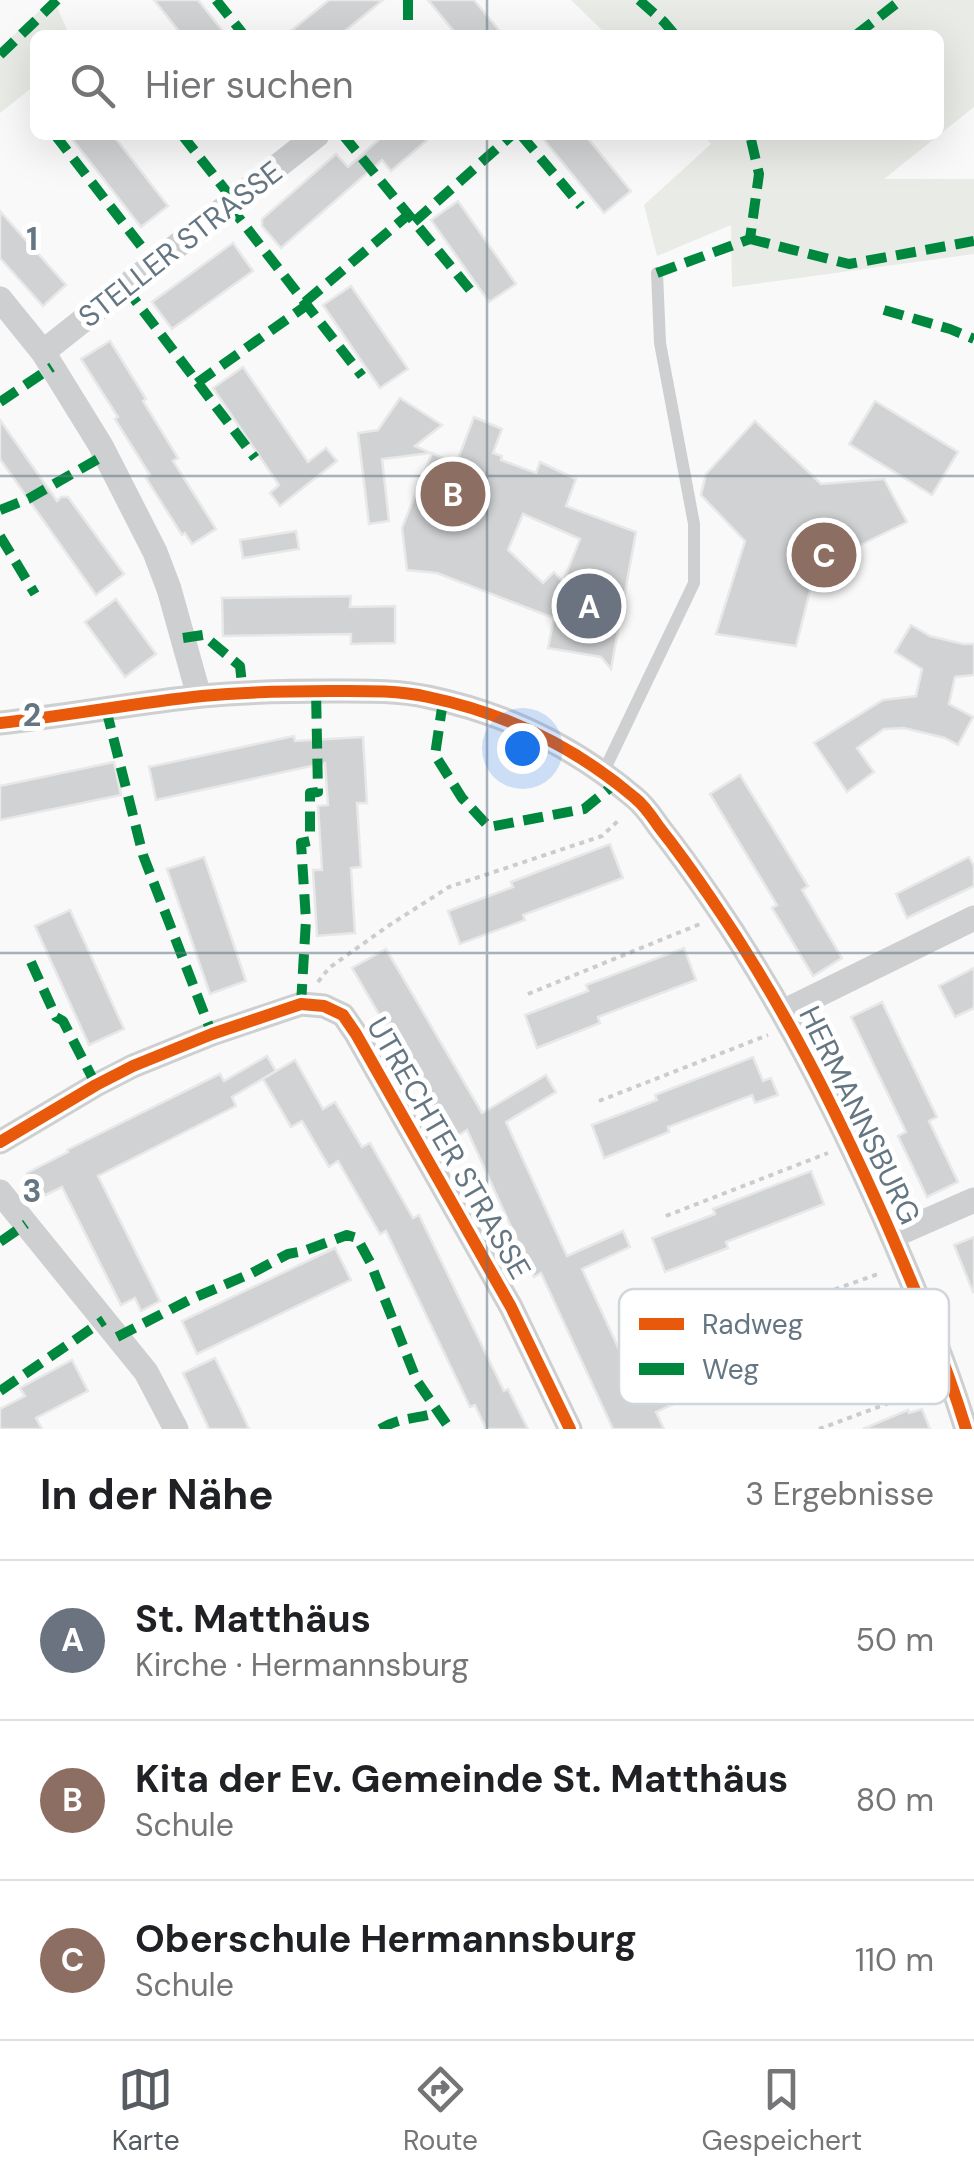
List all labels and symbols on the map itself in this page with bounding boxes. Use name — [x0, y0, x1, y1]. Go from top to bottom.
street label: STELLER STRASSE — [70, 152, 290, 336]
text: 1 — [26, 218, 38, 260]
pin: B — [420, 456, 486, 532]
pin: C — [792, 518, 856, 592]
pin: A — [556, 568, 622, 644]
text: 2 — [23, 694, 41, 736]
your location — [497, 723, 548, 774]
street label: HERMANNSBURG — [790, 1000, 930, 1230]
street label: UTRECHTER STRASSE — [358, 1010, 540, 1286]
text: 3 — [22, 1170, 42, 1212]
legend — [619, 1289, 949, 1404]
text: Radweg — [702, 1306, 803, 1343]
text: Weg — [702, 1351, 759, 1388]

